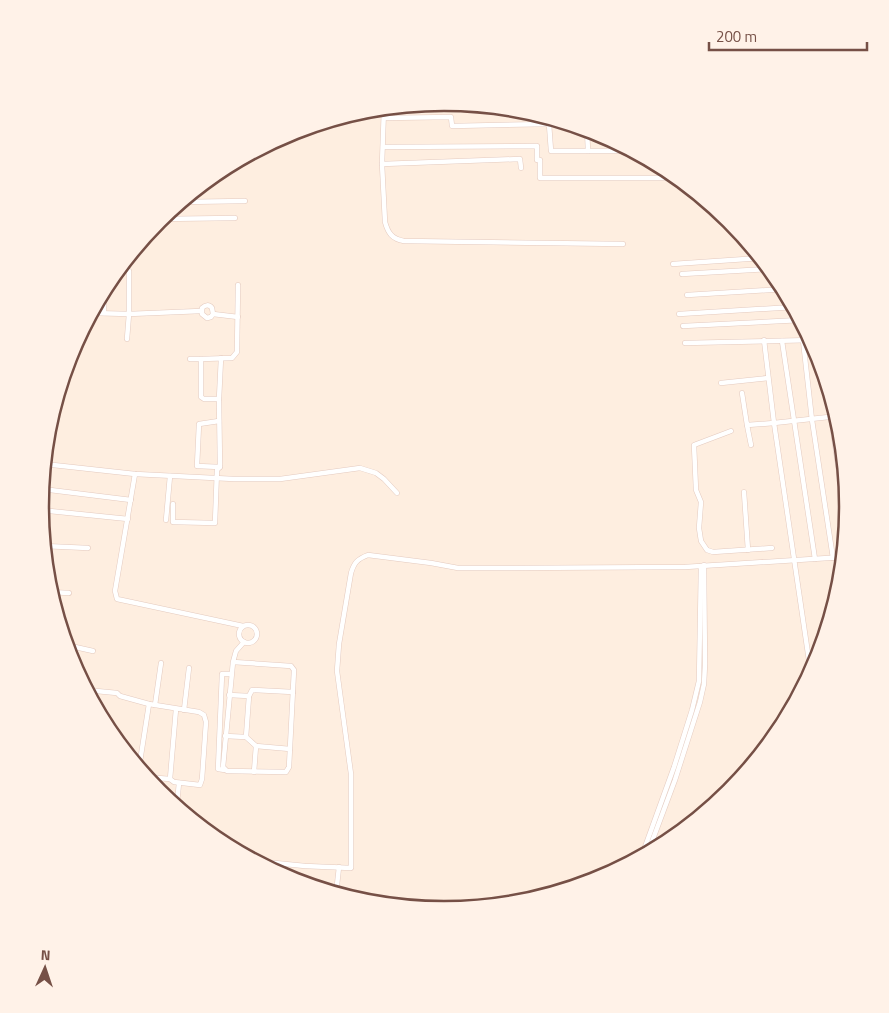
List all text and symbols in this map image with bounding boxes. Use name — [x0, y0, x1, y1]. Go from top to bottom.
scale bar — [709, 20, 866, 52]
text: 200 m — [716, 25, 757, 48]
north arrow — [20, 943, 70, 993]
text: N — [40, 944, 51, 965]

